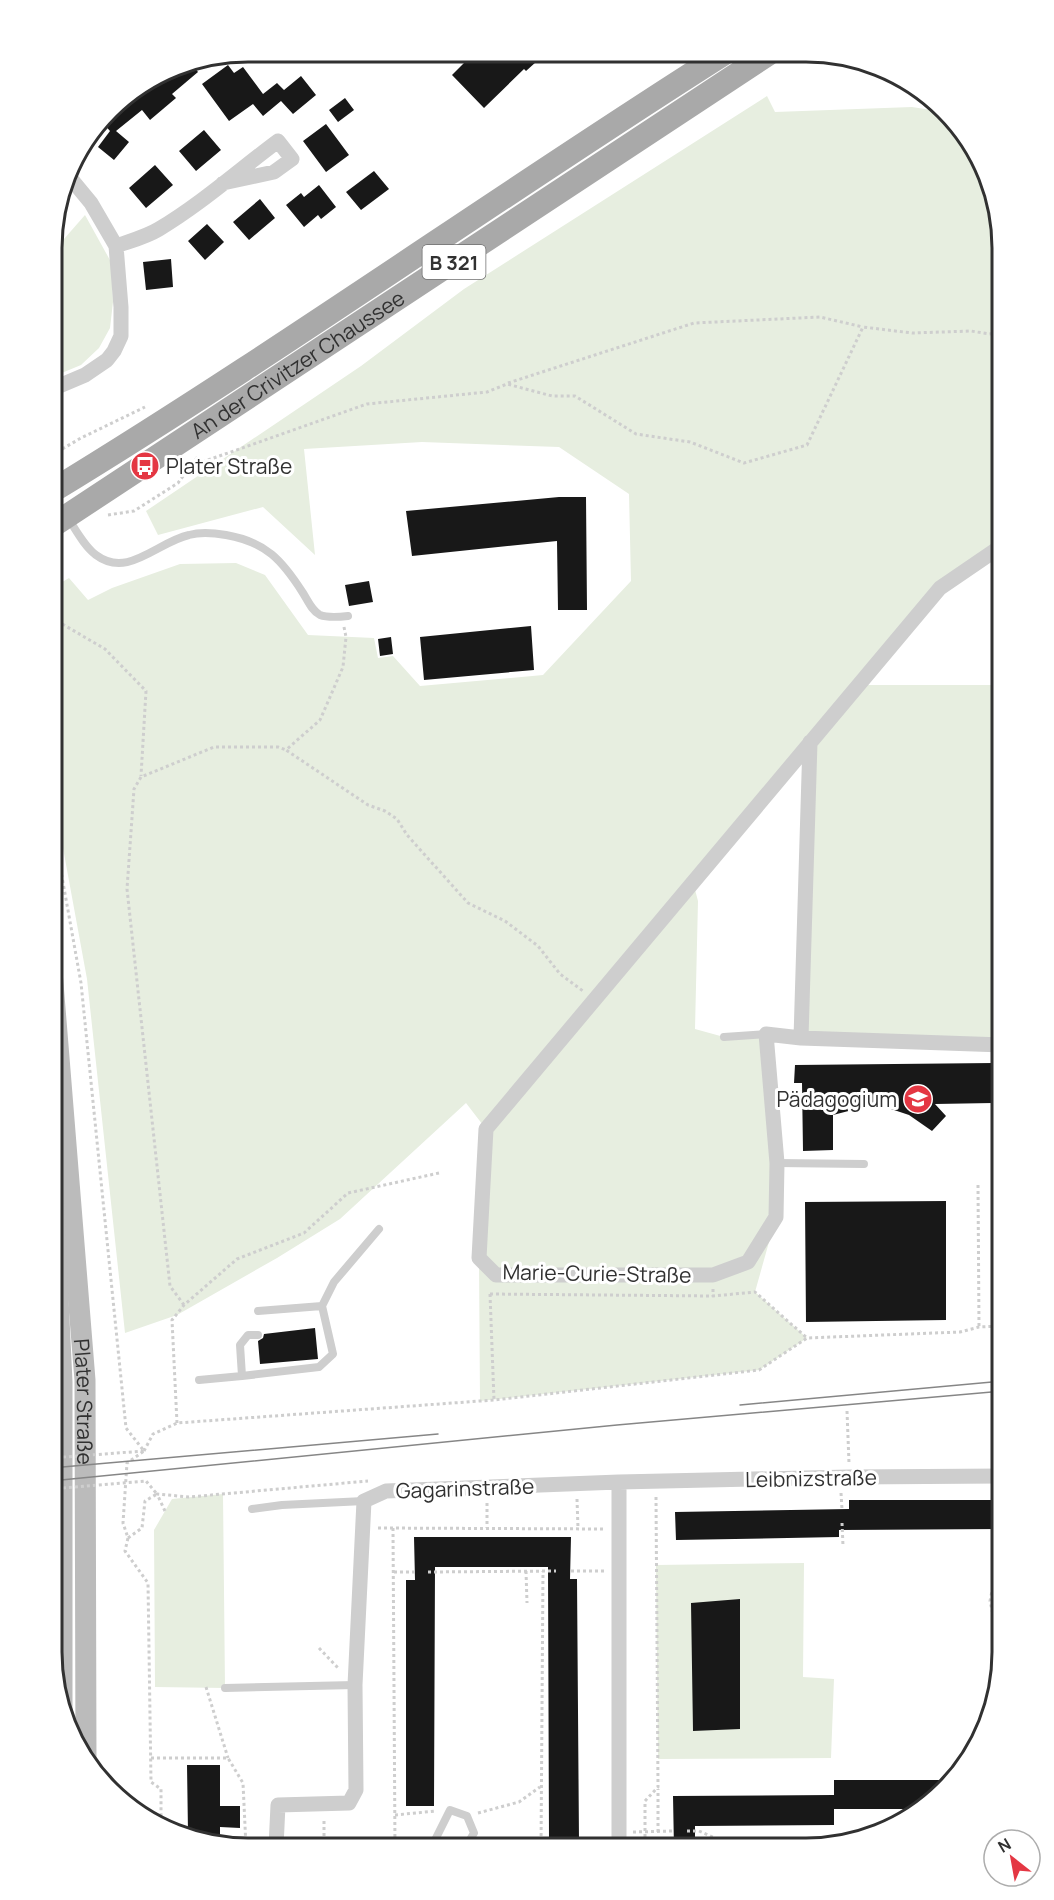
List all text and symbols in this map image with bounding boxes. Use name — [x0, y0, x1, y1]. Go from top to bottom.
road number: B 321 — [422, 245, 486, 279]
street label: An der Crivitzer Chaussee — [185, 284, 410, 445]
bus stop icon: Plater Straße — [129, 450, 161, 482]
place label: Plater Straße — [166, 452, 292, 480]
school or university icon: Pädagogium — [902, 1083, 934, 1115]
place label: Pädagogium — [777, 1085, 897, 1113]
street label: Marie-Curie-Straße — [502, 1257, 692, 1289]
street label: Plater Straße — [68, 1337, 99, 1465]
street label: Leibnizstraße — [745, 1463, 877, 1493]
street label: Gagarinstraße — [395, 1472, 535, 1504]
north arrow — [982, 1828, 1042, 1888]
text: N — [994, 1833, 1015, 1858]

